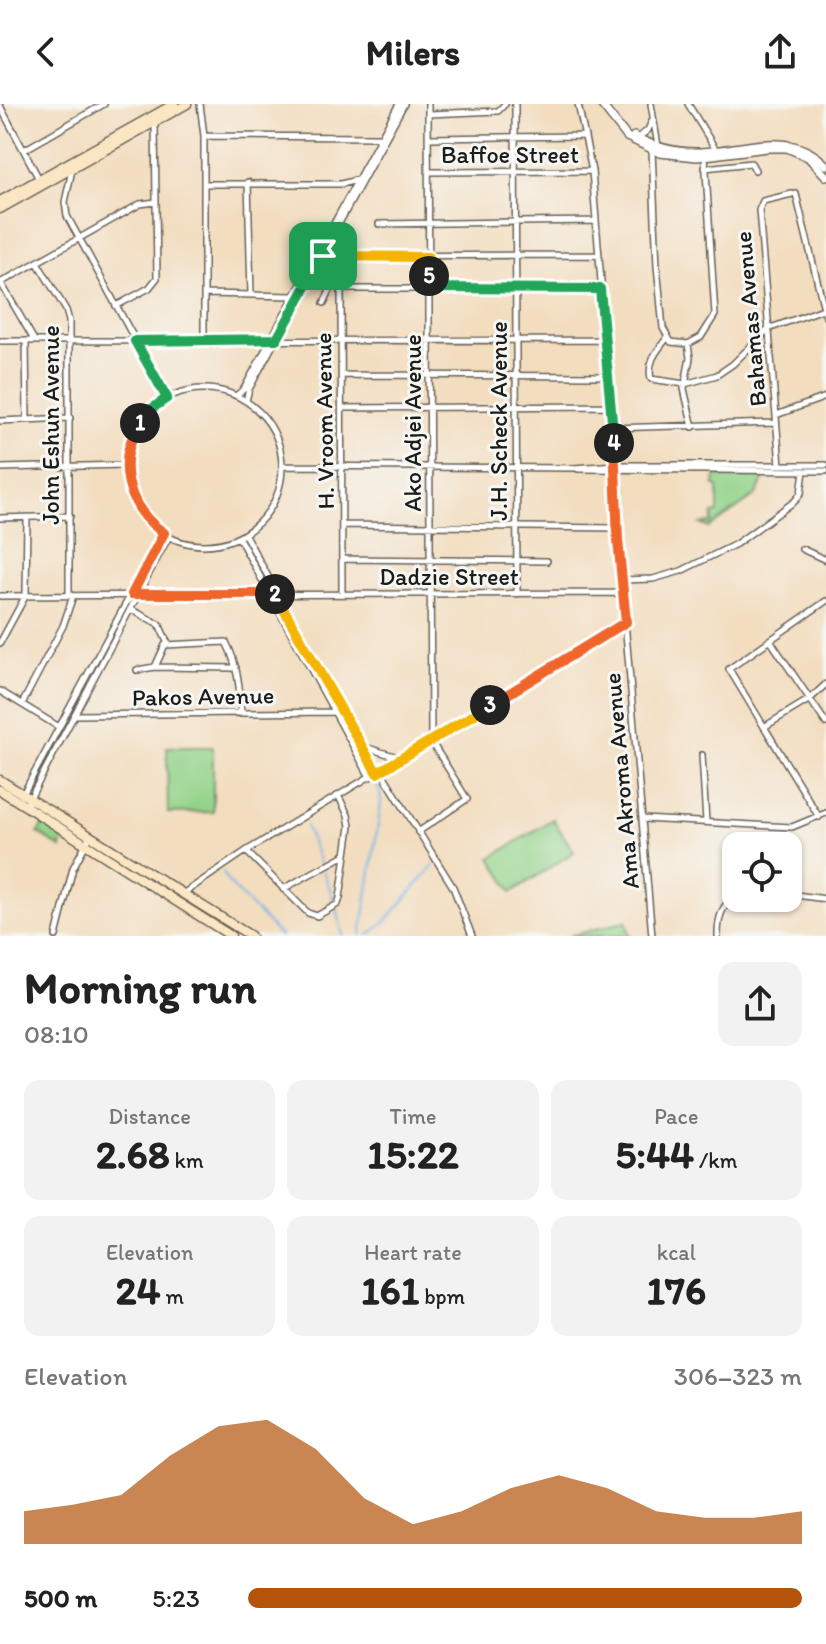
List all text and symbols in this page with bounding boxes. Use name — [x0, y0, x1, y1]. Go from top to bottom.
icon: back — [24, 30, 68, 74]
icon: share — [758, 30, 802, 74]
text: Milers — [366, 31, 460, 74]
street label: Baffoe Street — [441, 140, 579, 169]
pin — [289, 222, 357, 290]
street label: Bahamas Avenue — [728, 230, 772, 408]
icon: arrive — [301, 234, 345, 278]
pin: 5 — [409, 256, 449, 296]
text: 5 — [423, 262, 435, 289]
street label: J.H. Scheck Avenue — [484, 321, 513, 521]
street label: John Eshun Avenue — [36, 325, 65, 525]
street label: H. Vroom Avenue — [308, 332, 340, 510]
street label: Ako Adjei Avenue — [398, 334, 427, 512]
pin: 1 — [120, 403, 160, 443]
text: 1 — [135, 409, 145, 436]
pin: 4 — [594, 423, 634, 463]
text: 4 — [607, 429, 621, 456]
street label: Dadzie Street — [379, 562, 519, 591]
pin: 2 — [255, 574, 295, 614]
text: 2 — [269, 580, 281, 607]
street label: Ama Akroma Avenue — [597, 672, 645, 890]
street label: Pakos Avenue — [132, 680, 274, 712]
pin: 3 — [470, 685, 510, 725]
text: 3 — [484, 691, 496, 718]
map controls — [722, 832, 802, 912]
button: locate — [722, 832, 802, 912]
text: Morning run — [24, 961, 257, 1014]
button: share — [718, 962, 802, 1046]
text: 08:10 — [24, 1018, 89, 1050]
text: Distance — [108, 1103, 191, 1130]
text: Time — [390, 1103, 436, 1130]
text: Pace — [654, 1103, 698, 1130]
text: 2.68 — [96, 1130, 170, 1178]
text: 15:22 — [367, 1130, 459, 1178]
text: 5:44 — [615, 1130, 694, 1178]
text: km — [170, 1147, 204, 1174]
text: /km — [694, 1147, 737, 1174]
text: Elevation — [106, 1239, 193, 1266]
text: Heart rate — [364, 1239, 462, 1266]
text: kcal — [657, 1239, 696, 1266]
text: 24 — [115, 1266, 160, 1314]
text: 161 — [361, 1266, 419, 1314]
text: 176 — [647, 1266, 706, 1314]
text: m — [160, 1283, 184, 1310]
text: bpm — [419, 1283, 465, 1310]
text: Elevation — [24, 1360, 127, 1392]
text: 306–323 m — [674, 1360, 802, 1392]
text: 500 m — [24, 1582, 97, 1614]
text: 5:23 — [152, 1582, 200, 1614]

